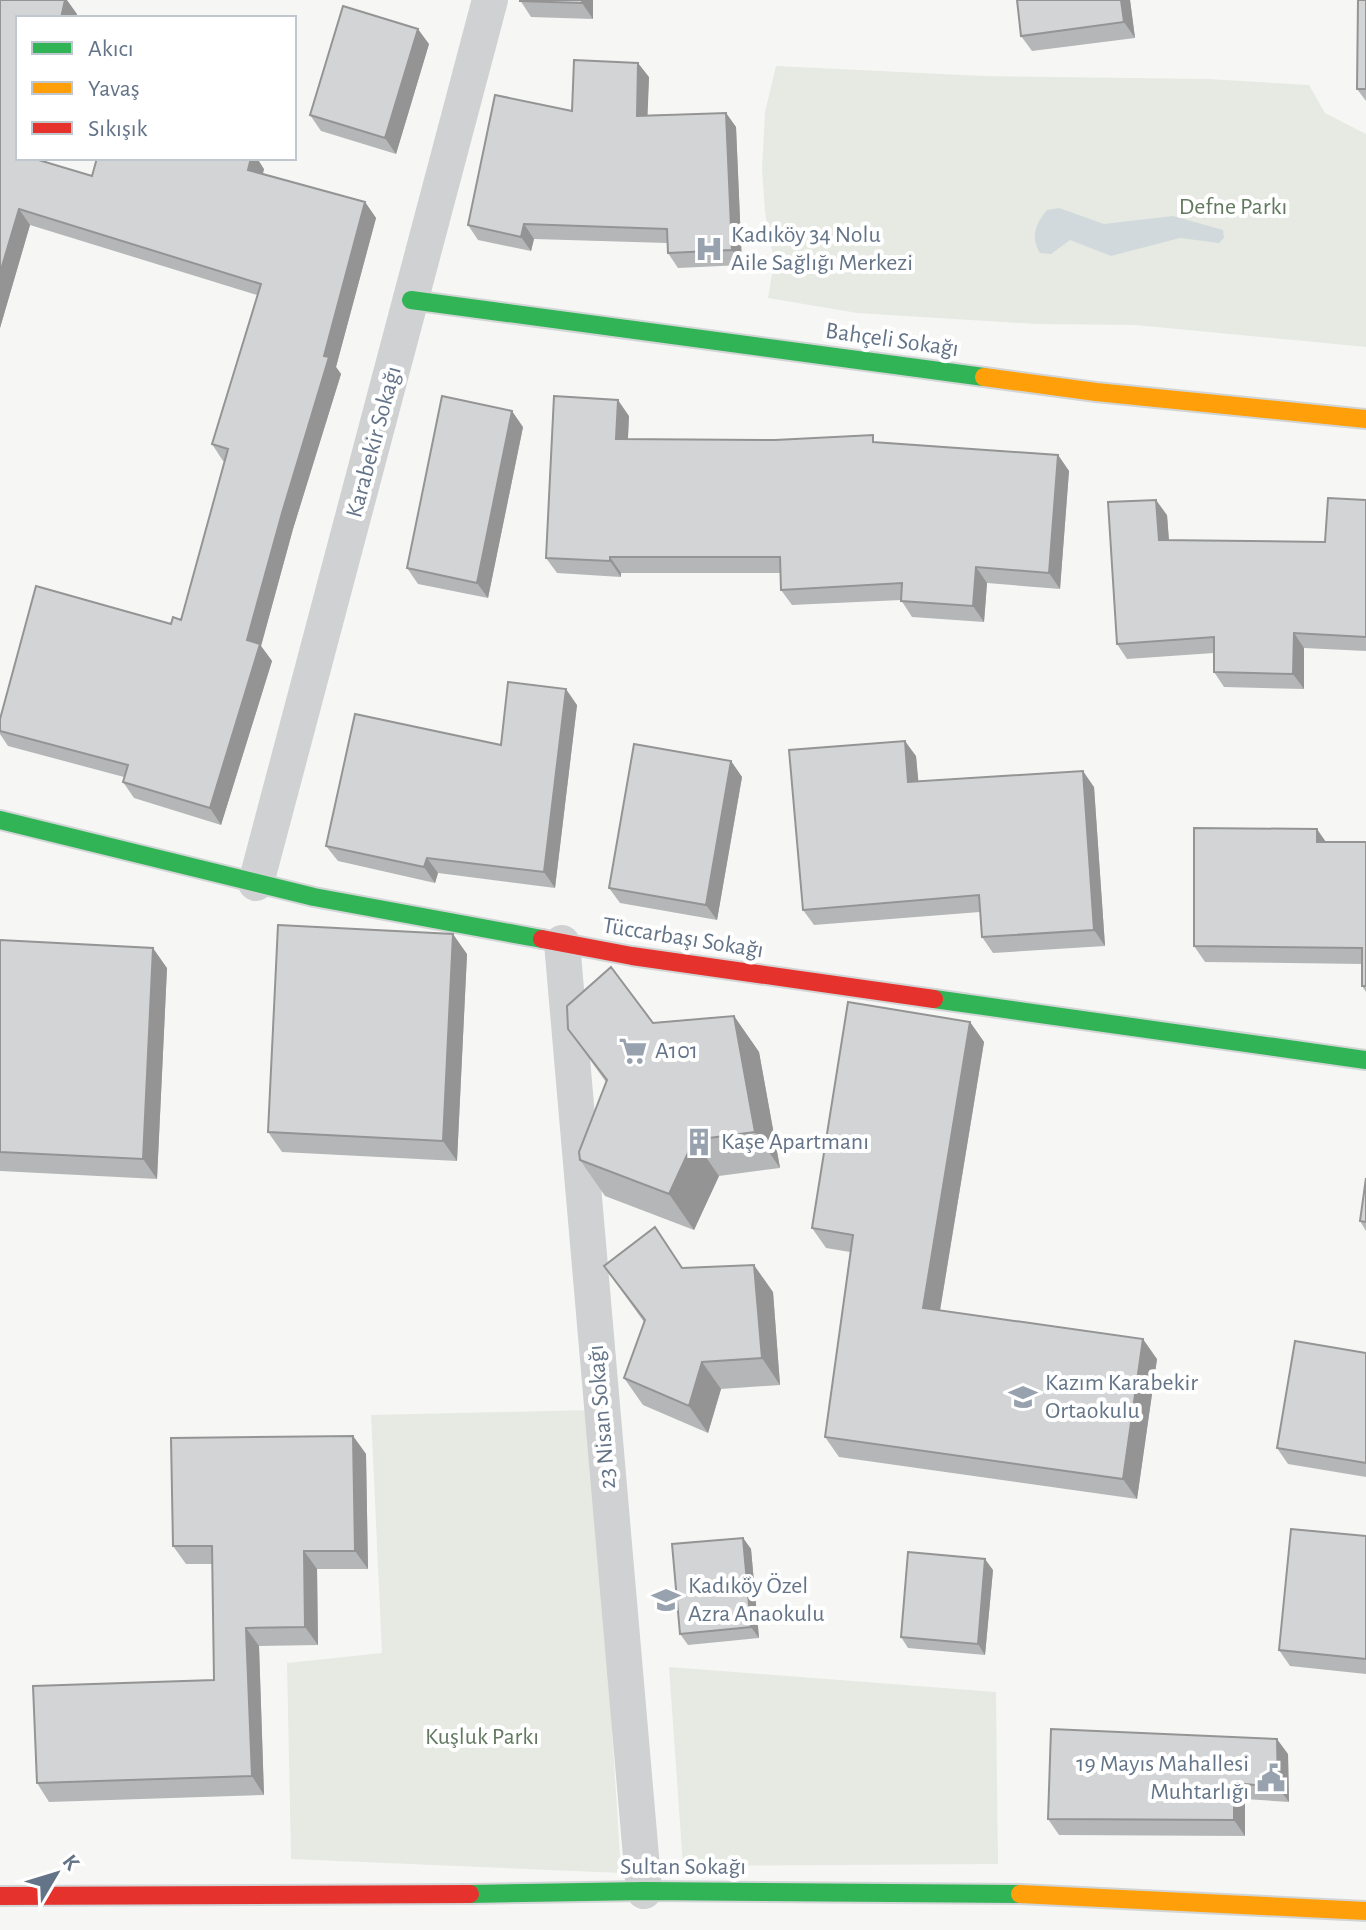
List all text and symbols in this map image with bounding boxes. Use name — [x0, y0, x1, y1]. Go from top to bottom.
legend — [16, 16, 296, 160]
text: Akıcı — [88, 37, 134, 61]
text: Yavaş — [88, 77, 140, 101]
text: Sıkışık — [88, 117, 148, 141]
park label: Defne Parkı — [1179, 195, 1287, 219]
place label: Kadıköy 34 Nolu Aile Sağlığı Merkezi — [731, 223, 913, 275]
hospital icon: Kadıköy 34 Nolu Aile Sağlığı Merkezi — [694, 234, 724, 264]
street label: Bahçeli Sokağı — [824, 319, 960, 361]
street label: Karabekir Sokağı — [342, 364, 406, 520]
street label: Tüccarbaşı Sokağı — [601, 913, 765, 963]
supermarket icon: A101 — [618, 1036, 648, 1066]
place label: A101 — [655, 1039, 698, 1063]
building icon: Kaşe Apartmanı — [684, 1127, 714, 1157]
place label: Kaşe Apartmanı — [721, 1130, 869, 1154]
street label: 23 Nisan Sokağı — [584, 1344, 620, 1490]
place label: Kazım Karabekir Ortaokulu — [1045, 1371, 1198, 1423]
school or university icon: Kazım Karabekir Ortaokulu — [1008, 1382, 1038, 1412]
place label: Kadıköy Özel Azra Anaokulu — [688, 1573, 825, 1626]
school or university icon: Kadıköy Özel Azra Anaokulu — [651, 1585, 681, 1615]
park label: Kuşluk Parkı — [425, 1725, 539, 1749]
place label: 19 Mayıs Mahallesi Muhtarlığı — [1076, 1752, 1249, 1804]
public building icon: 19 Mayıs Mahallesi Muhtarlığı — [1256, 1763, 1286, 1793]
north arrow — [16, 1834, 96, 1914]
text: K — [58, 1850, 84, 1875]
street label: Sultan Sokağı — [620, 1855, 746, 1879]

